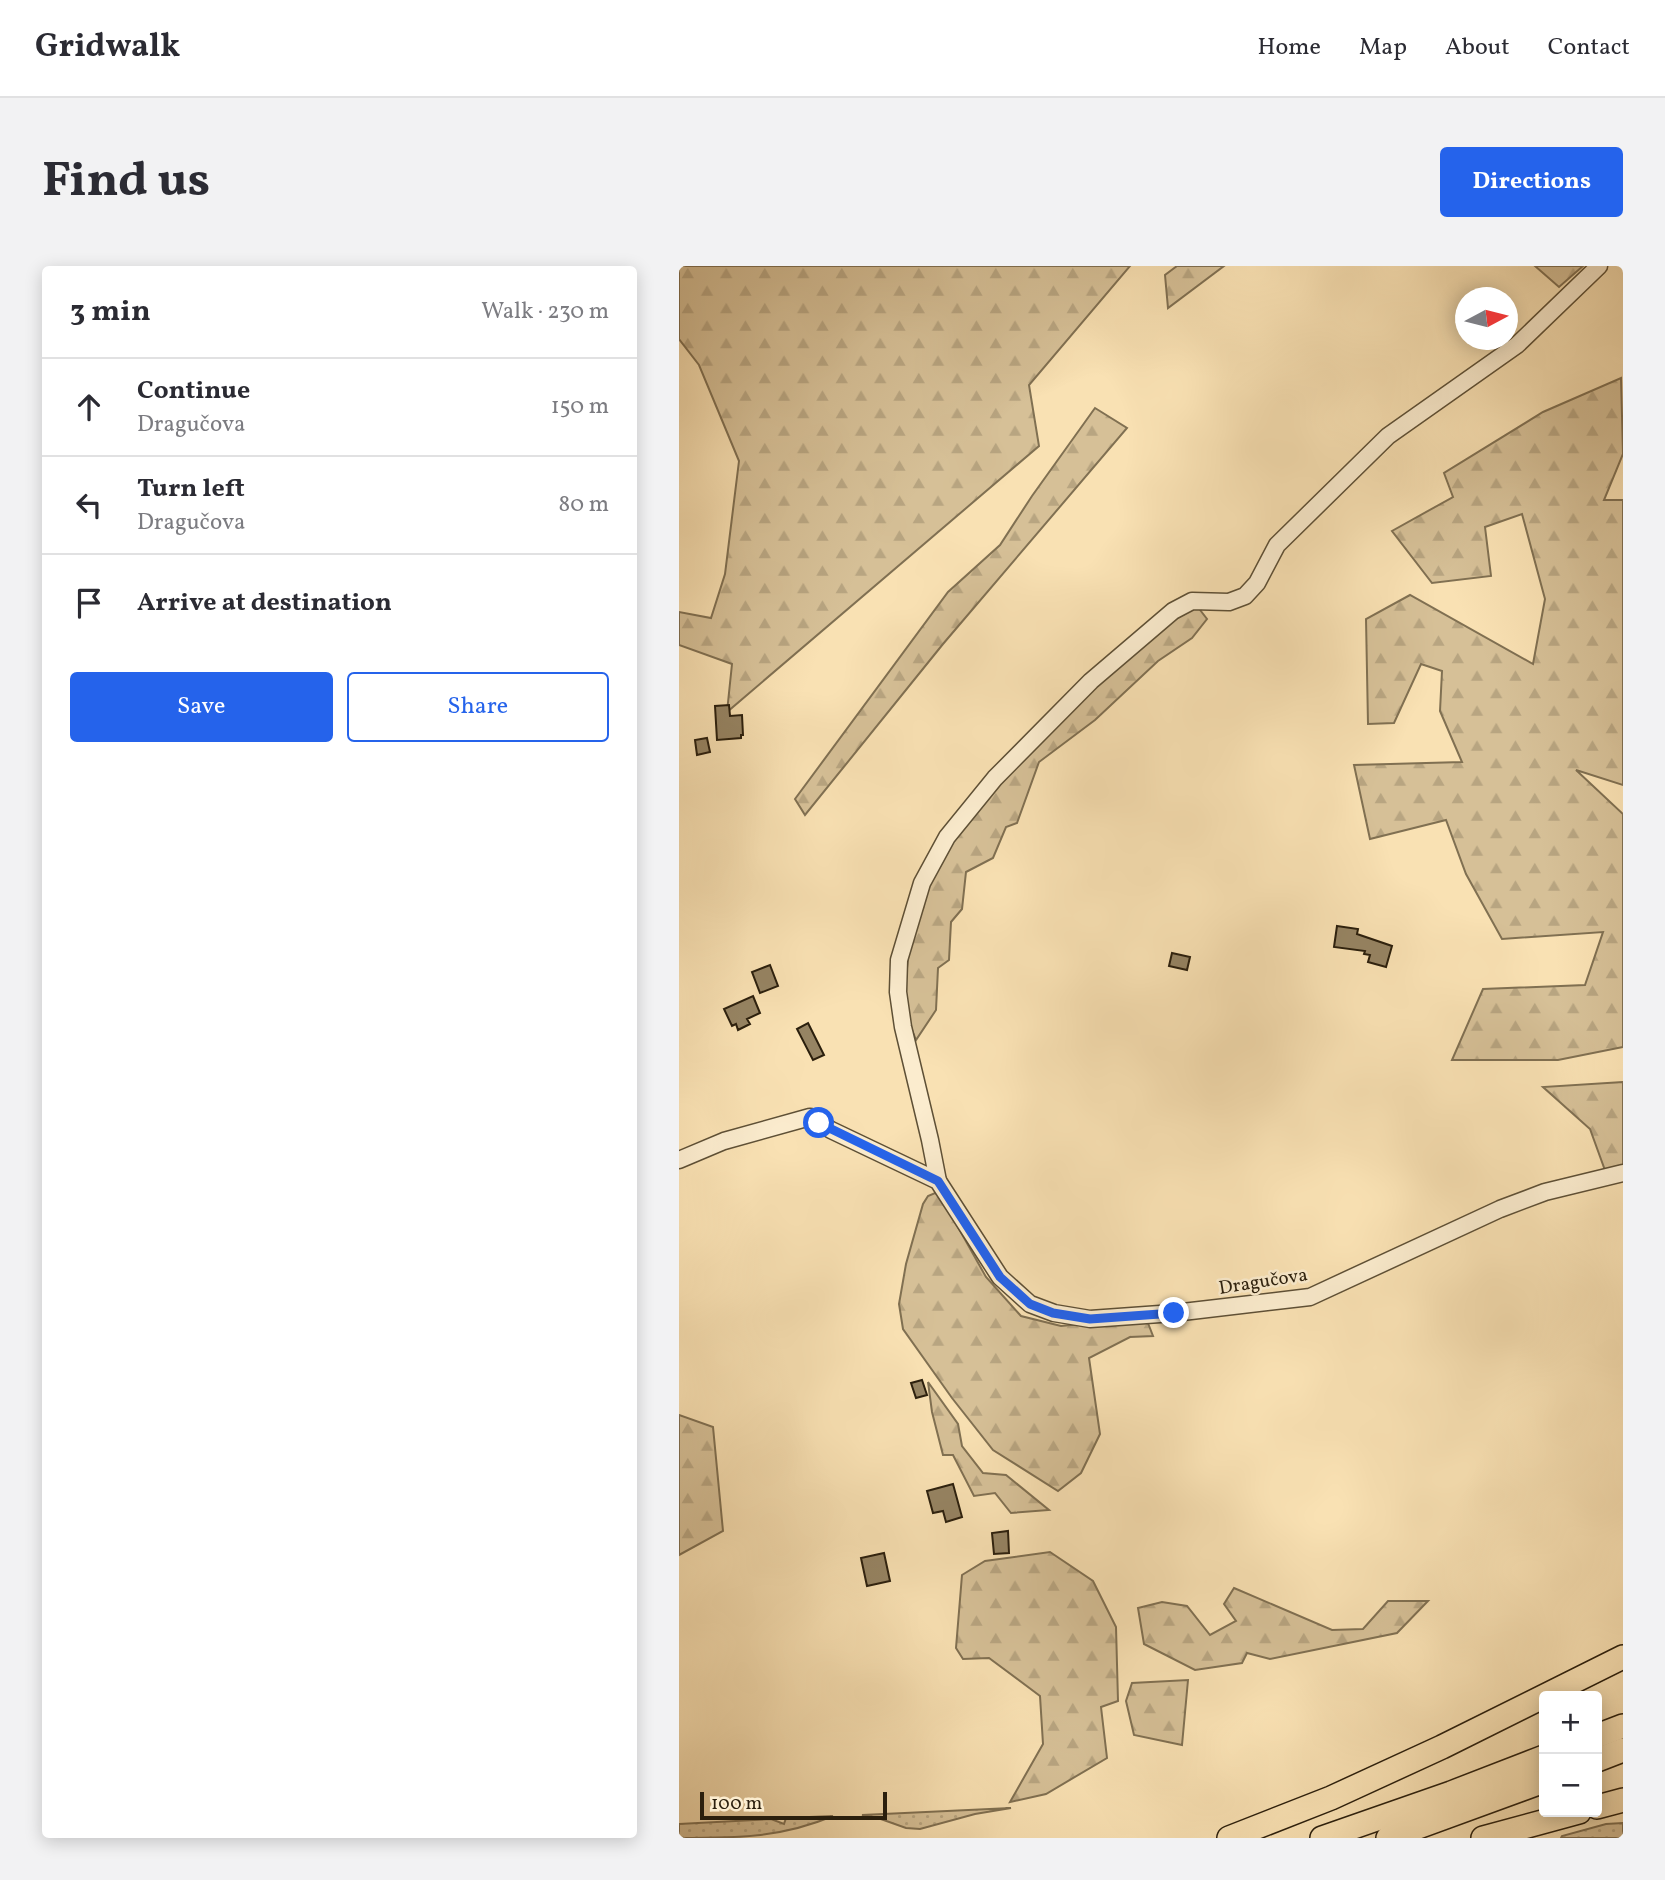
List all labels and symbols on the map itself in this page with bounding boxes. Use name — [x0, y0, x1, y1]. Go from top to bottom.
north arrow — [1455, 287, 1518, 350]
route start — [803, 1107, 834, 1138]
street label: Dragučova — [1217, 1262, 1310, 1302]
route end — [1158, 1297, 1189, 1328]
scale bar — [700, 1789, 887, 1821]

